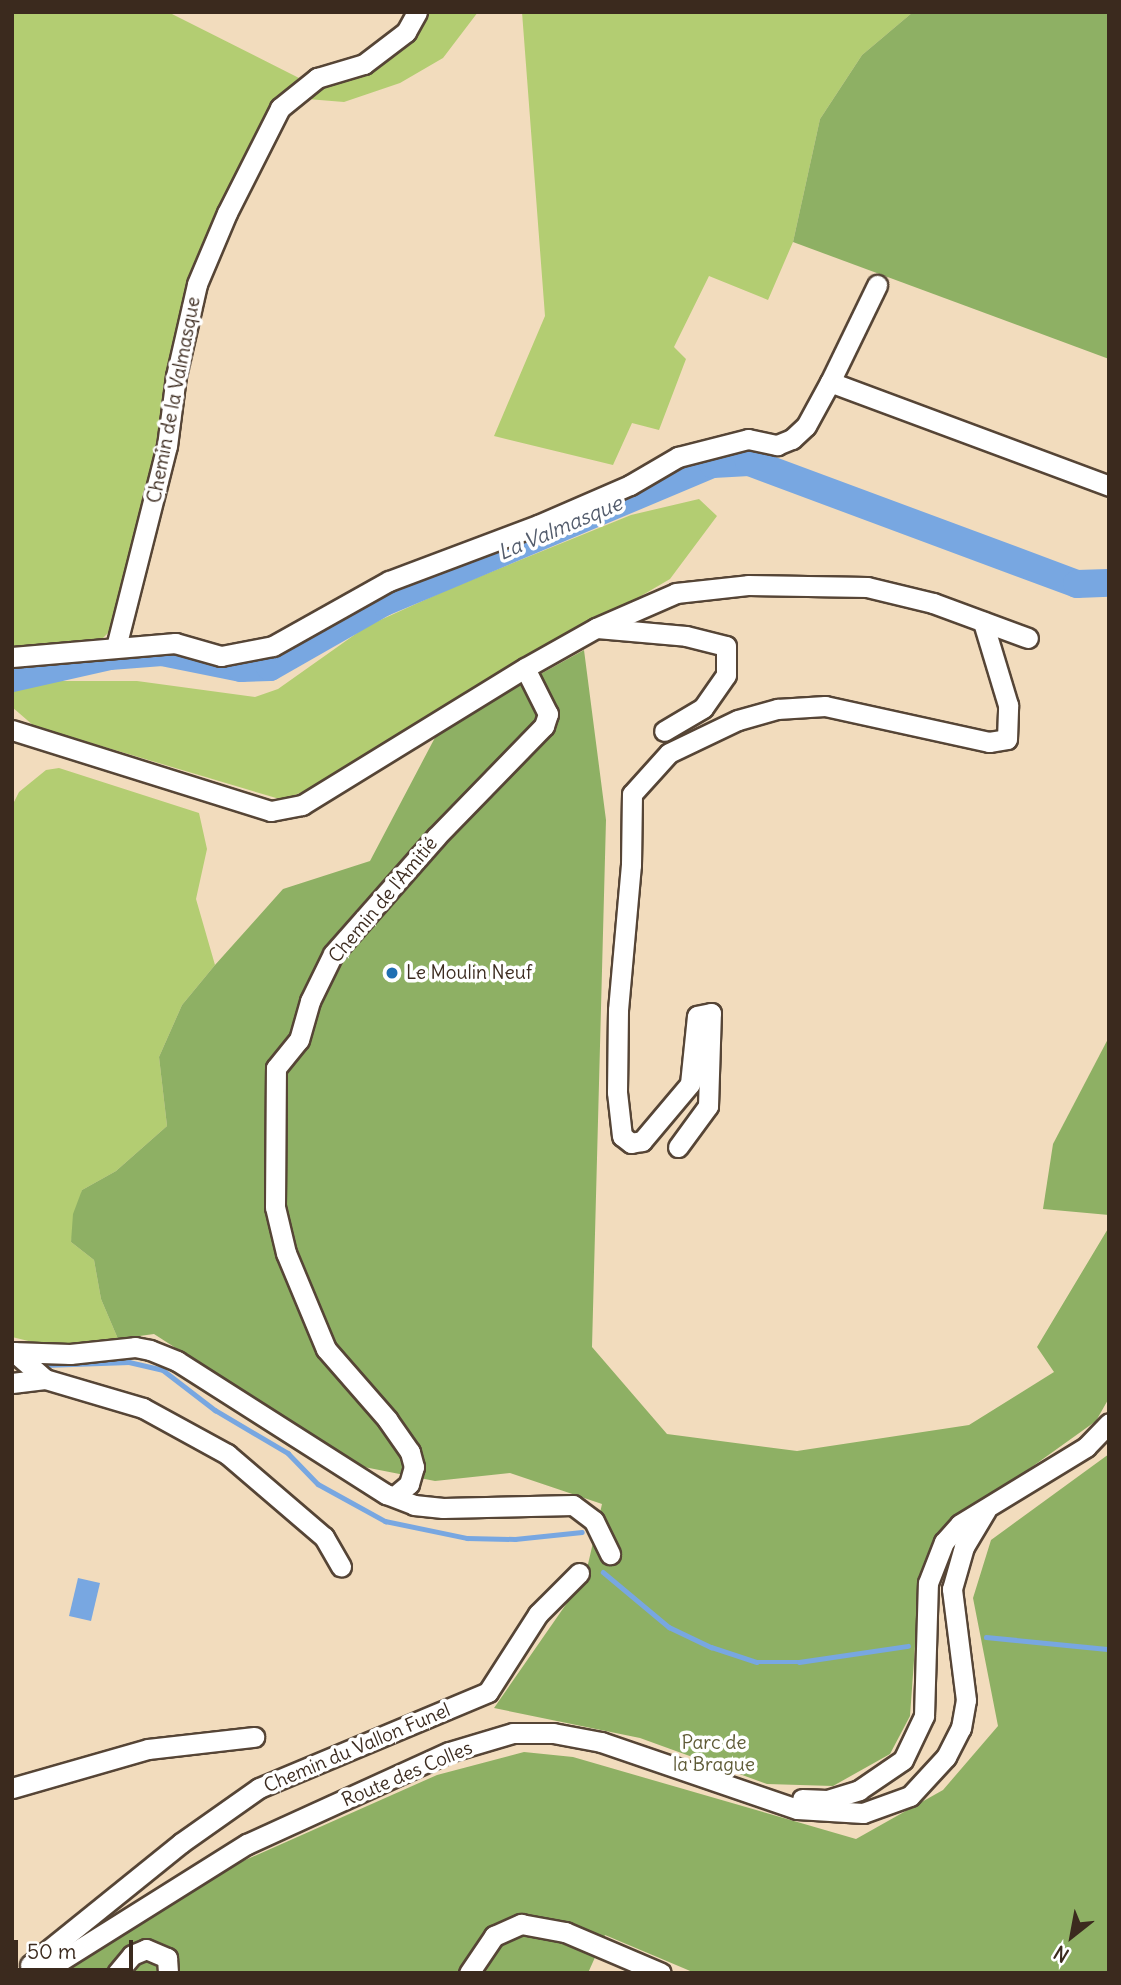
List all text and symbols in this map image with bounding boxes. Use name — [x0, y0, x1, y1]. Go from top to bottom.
street label: Chemin de la Valmasque — [143, 295, 205, 505]
water label: La Valmasque — [494, 491, 626, 565]
street label: Chemin de l'Amitié — [324, 832, 442, 968]
place label: Le Moulin Neuf — [406, 962, 532, 984]
marker: Le Moulin Neuf — [384, 965, 400, 981]
street label: Chemin du Vallon Funel — [260, 1698, 454, 1798]
park label: Parc de la Brague — [673, 1732, 755, 1776]
street label: Route des Colles — [338, 1736, 476, 1812]
north arrow — [1037, 1901, 1107, 1971]
scale bar — [18, 1926, 136, 1970]
text: 50 m — [27, 1938, 76, 1965]
text: N — [1049, 1940, 1073, 1968]

